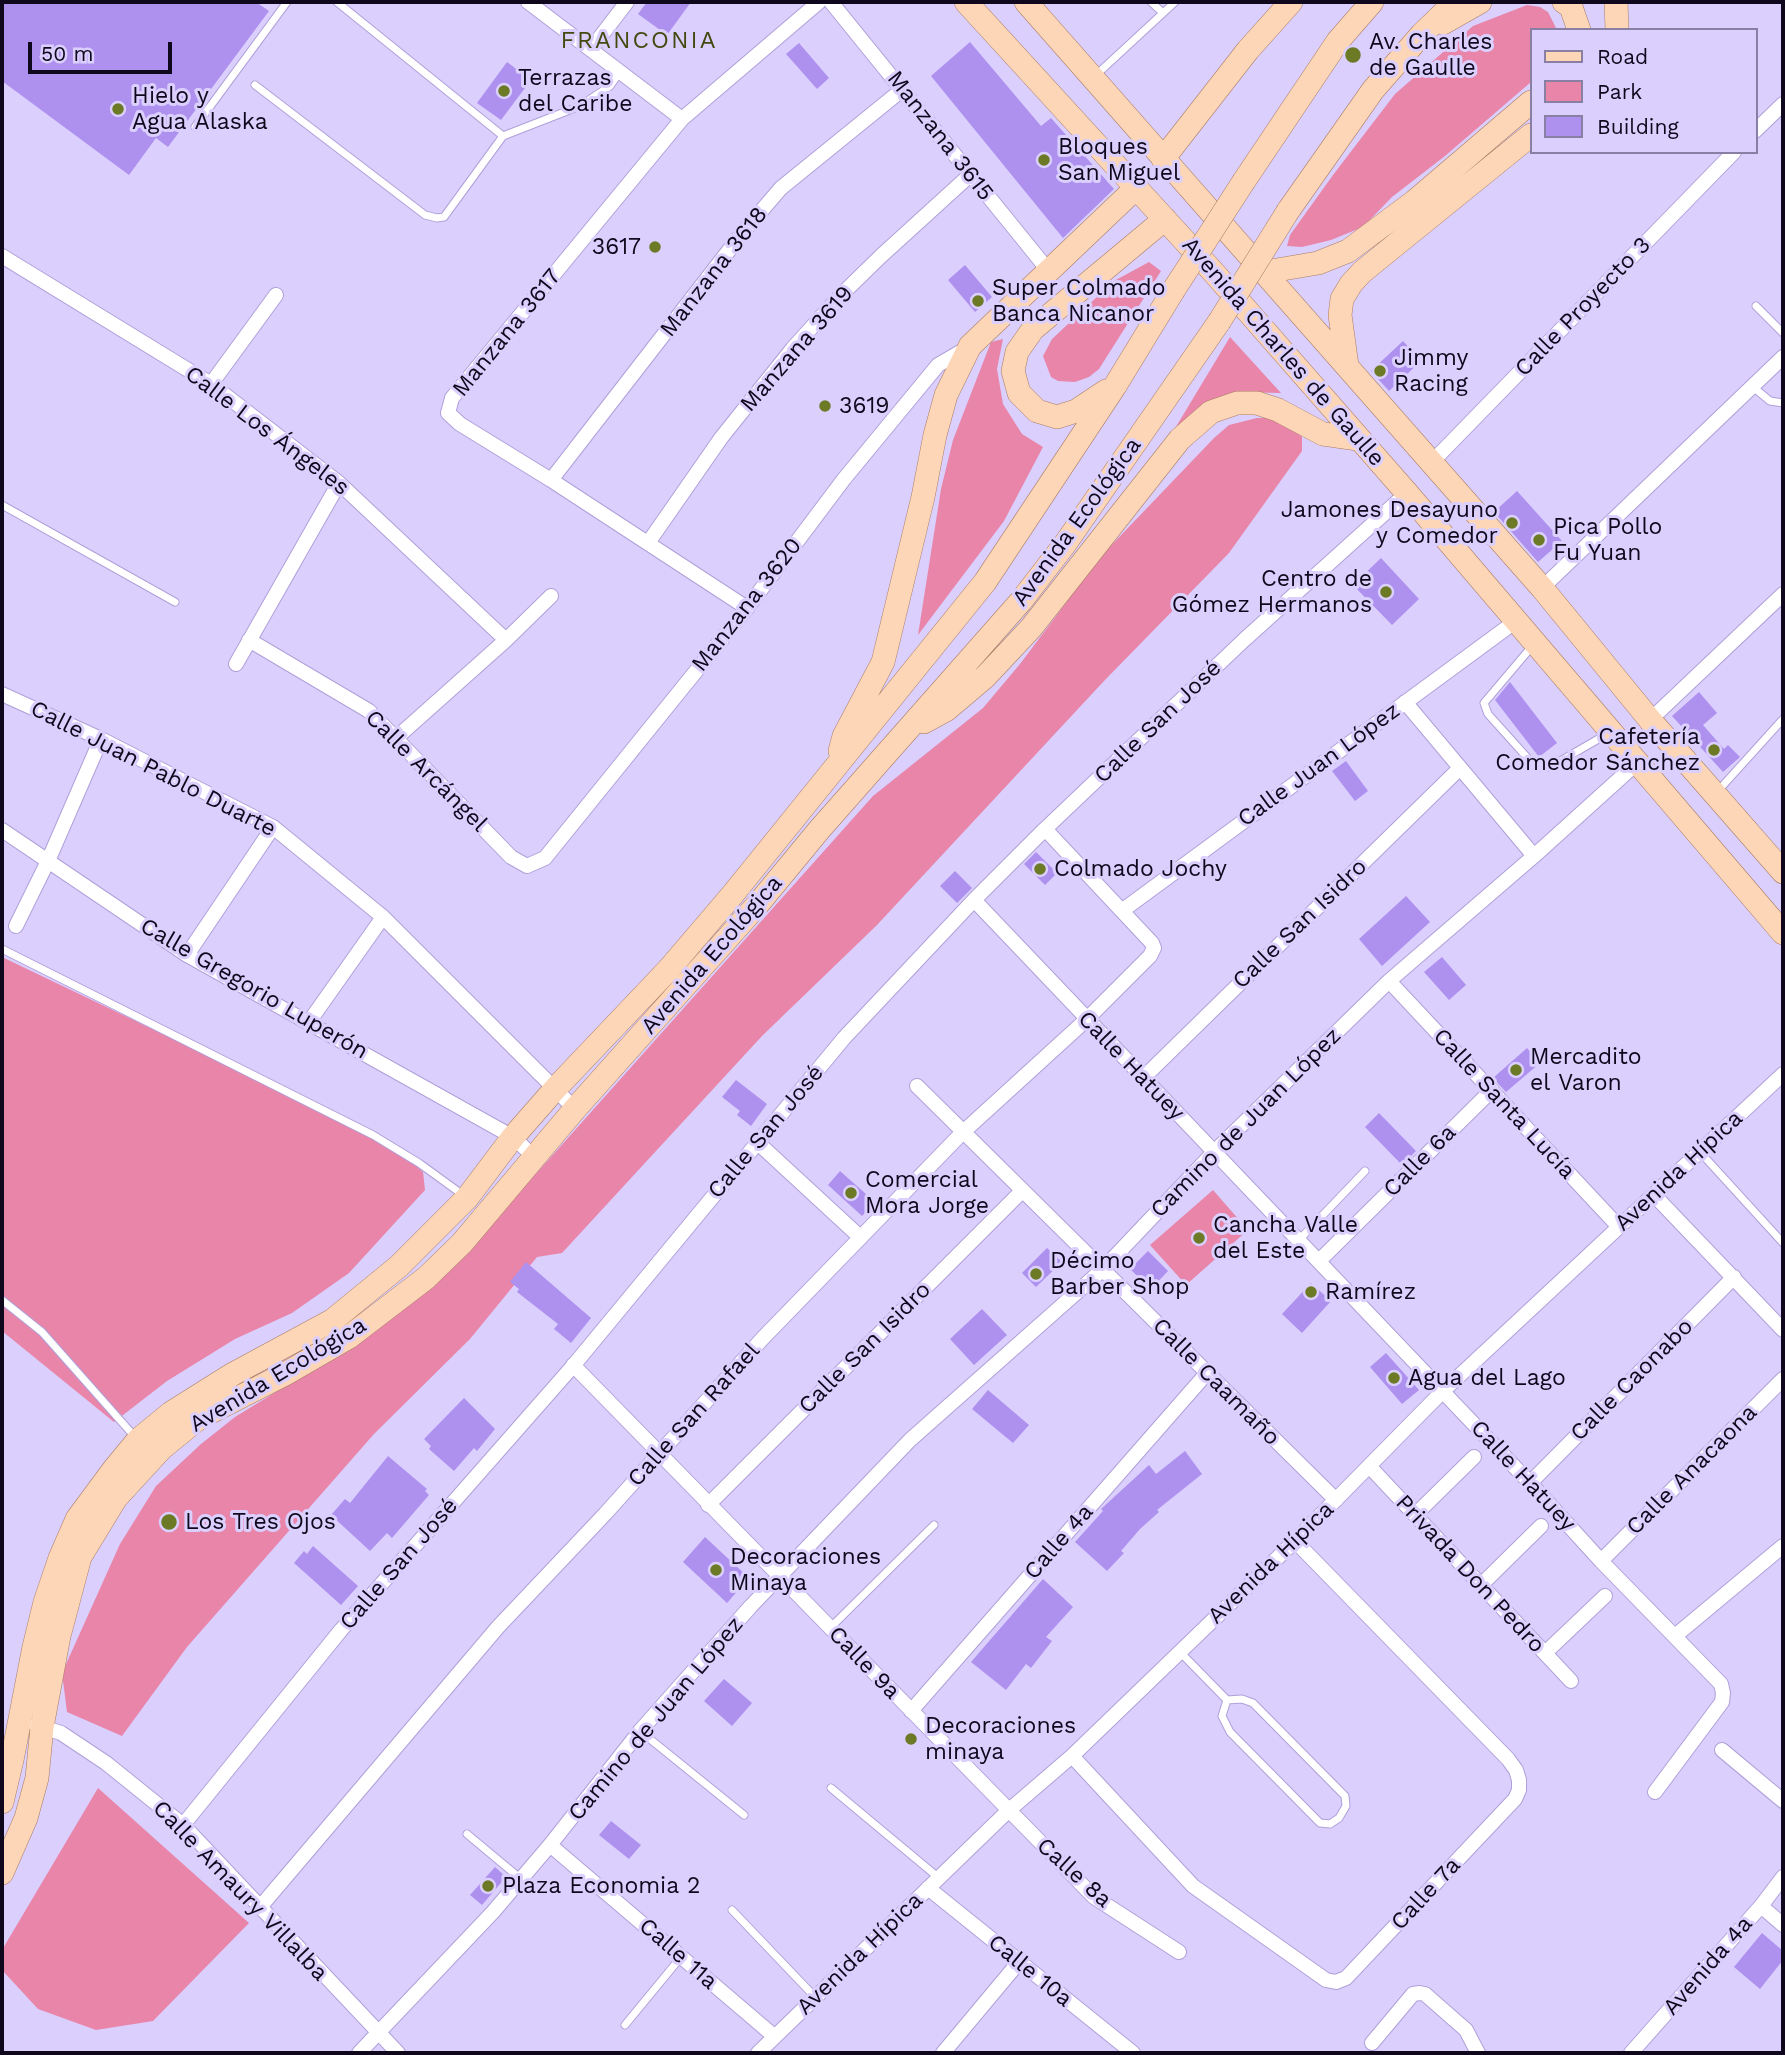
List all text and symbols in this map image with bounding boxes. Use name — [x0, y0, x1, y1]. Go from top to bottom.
district label: FRANCONIA — [562, 27, 716, 55]
scale bar — [32, 28, 175, 72]
place label: Av. Charles de Gaulle — [1369, 28, 1492, 82]
legend — [1530, 28, 1757, 154]
text: 50 m — [41, 41, 93, 66]
text: Road — [1597, 44, 1648, 69]
marker: Av. Charles de Gaulle — [1343, 45, 1363, 65]
place label: Terrazas del Caribe — [518, 64, 633, 118]
street label: Manzana 3615 — [881, 66, 999, 206]
text: Park — [1597, 79, 1642, 104]
place label: Hielo y Agua Alaska — [132, 82, 268, 136]
marker: Terrazas del Caribe — [496, 83, 512, 99]
marker: Hielo y Agua Alaska — [110, 101, 126, 117]
text: Building — [1597, 114, 1679, 139]
place label: Bloques San Miguel — [1058, 133, 1180, 187]
marker: Bloques San Miguel — [1036, 152, 1052, 168]
street label: Manzana 3618 — [655, 201, 773, 343]
street label: Avenida Charles de Gaulle — [1176, 232, 1390, 472]
street label: Calle Proyecto 3 — [1509, 232, 1657, 382]
place label: 3617 — [592, 233, 641, 261]
marker: 3617 — [647, 239, 663, 255]
street label: Manzana 3617 — [447, 264, 567, 402]
place label: Super Colmado Banca Nicanor — [992, 274, 1166, 328]
street label: Manzana 3619 — [735, 280, 859, 418]
marker: Super Colmado Banca Nicanor — [970, 293, 986, 309]
place label: Jimmy Racing — [1394, 344, 1468, 398]
street label: Calle Los Ángeles — [179, 360, 355, 502]
marker: Jimmy Racing — [1372, 363, 1388, 379]
place label: 3619 — [839, 392, 890, 420]
marker: 3619 — [817, 398, 833, 414]
street label: Avenida Ecológica — [1007, 432, 1147, 612]
place label: Jamones Desayuno y Comedor — [1281, 496, 1498, 550]
place label: Pica Pollo Fu Yuan — [1553, 513, 1662, 567]
marker: Jamones Desayuno y Comedor — [1504, 515, 1520, 531]
marker: Pica Pollo Fu Yuan — [1531, 532, 1547, 548]
street label: Manzana 3620 — [686, 533, 808, 677]
place label: Centro de Gómez Hermanos — [1172, 565, 1372, 619]
marker: Centro de Gómez Hermanos — [1378, 584, 1394, 600]
street label: Calle San José — [1089, 655, 1227, 789]
street label: Calle Juan Pablo Duarte — [26, 695, 280, 843]
street label: Calle Juan López — [1233, 697, 1405, 833]
street label: Calle Arcángel — [359, 704, 493, 838]
place label: Cafetería Comedor Sánchez — [1495, 723, 1700, 777]
marker: Cafetería Comedor Sánchez — [1706, 742, 1722, 758]
street label: Calle San Isidro — [1227, 853, 1373, 995]
place label: Colmado Jochy — [1054, 855, 1227, 883]
marker: Colmado Jochy — [1032, 861, 1048, 877]
street label: Avenida Ecológica — [636, 870, 788, 1040]
street label: Calle Gregorio Luperón — [135, 912, 373, 1066]
street label: Calle Hatuey — [1072, 1005, 1190, 1127]
street label: Camino de Juan López — [1145, 1022, 1347, 1224]
street label: Calle Santa Lucía — [1427, 1023, 1581, 1185]
place label: Mercadito el Varon — [1530, 1043, 1642, 1097]
street label: Calle San José — [702, 1060, 830, 1204]
marker: Mercadito el Varon — [1508, 1062, 1524, 1078]
street label: Avenida Hípica — [1609, 1105, 1749, 1237]
street label: Calle 6a — [1378, 1119, 1462, 1203]
place label: Comercial Mora Jorge — [865, 1166, 989, 1220]
marker: Comercial Mora Jorge — [843, 1185, 859, 1201]
place label: Cancha Valle del Este — [1213, 1211, 1358, 1265]
marker: Cancha Valle del Este — [1191, 1230, 1207, 1246]
place label: Décimo Barber Shop — [1050, 1247, 1190, 1301]
marker: Décimo Barber Shop — [1028, 1266, 1044, 1282]
street label: Calle San Isidro — [793, 1276, 937, 1420]
place label: Ramírez — [1325, 1278, 1416, 1306]
marker: Ramírez — [1303, 1284, 1319, 1300]
street label: Avenida Ecológica — [185, 1311, 371, 1439]
street label: Calle Caamaño — [1147, 1313, 1285, 1451]
street label: Calle Caonabo — [1565, 1313, 1699, 1447]
street label: Calle San Rafael — [622, 1338, 766, 1492]
place label: Agua del Lago — [1408, 1364, 1566, 1392]
marker: Agua del Lago — [1386, 1370, 1402, 1386]
street label: Calle Anacaona — [1621, 1399, 1763, 1541]
street label: Calle Hatuey — [1465, 1415, 1581, 1537]
street label: Privada Don Pedro — [1390, 1489, 1550, 1659]
street label: Calle San José — [334, 1492, 464, 1636]
street label: Avenida Hípica — [1202, 1496, 1340, 1630]
street label: Calle 4a — [1019, 1499, 1099, 1585]
place label: Los Tres Ojos — [185, 1508, 336, 1536]
marker: Los Tres Ojos — [159, 1512, 179, 1532]
place label: Decoraciones Minaya — [730, 1543, 881, 1597]
marker: Decoraciones Minaya — [708, 1562, 724, 1578]
street label: Camino de Juan López — [563, 1611, 749, 1827]
street label: Calle 9a — [822, 1621, 906, 1705]
place label: Decoraciones minaya — [925, 1712, 1076, 1766]
marker: Decoraciones minaya — [903, 1731, 919, 1747]
street label: Calle Amaury Villalba — [147, 1795, 333, 1987]
street label: Calle 8a — [1031, 1832, 1117, 1914]
street label: Calle 7a — [1385, 1852, 1467, 1936]
place label: Plaza Economia 2 — [502, 1872, 700, 1900]
marker: Plaza Economia 2 — [480, 1878, 496, 1894]
street label: Avenida Hípica — [791, 1887, 929, 2021]
street label: Avenida 4a — [1657, 1911, 1759, 2021]
street label: Calle 11a — [633, 1912, 723, 1996]
street label: Calle 10a — [982, 1929, 1078, 2013]

